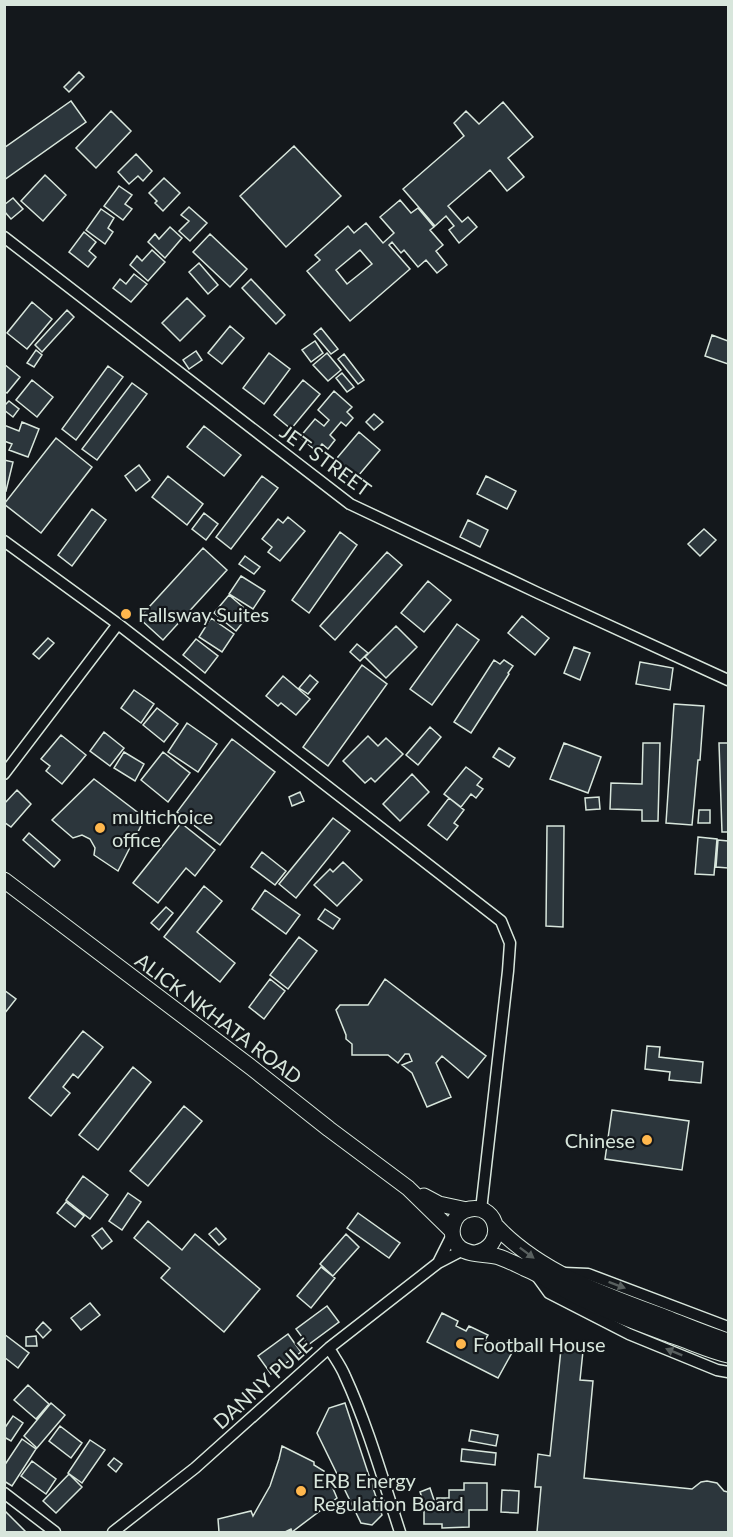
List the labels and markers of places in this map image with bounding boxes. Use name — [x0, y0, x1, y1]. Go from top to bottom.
place label: Fallsway Suites — [138, 602, 269, 626]
marker: Fallsway Suites — [119, 607, 133, 621]
place label: multichoice office — [112, 804, 213, 851]
marker: multichoice office — [93, 821, 107, 835]
place label: Chinese — [565, 1128, 635, 1152]
marker: Chinese — [640, 1133, 654, 1147]
place label: Football House — [473, 1332, 605, 1356]
marker: Football House — [454, 1337, 468, 1351]
place label: ERB Energy Regulation Board — [313, 1468, 464, 1515]
marker: ERB Energy Regulation Board — [294, 1484, 308, 1498]

